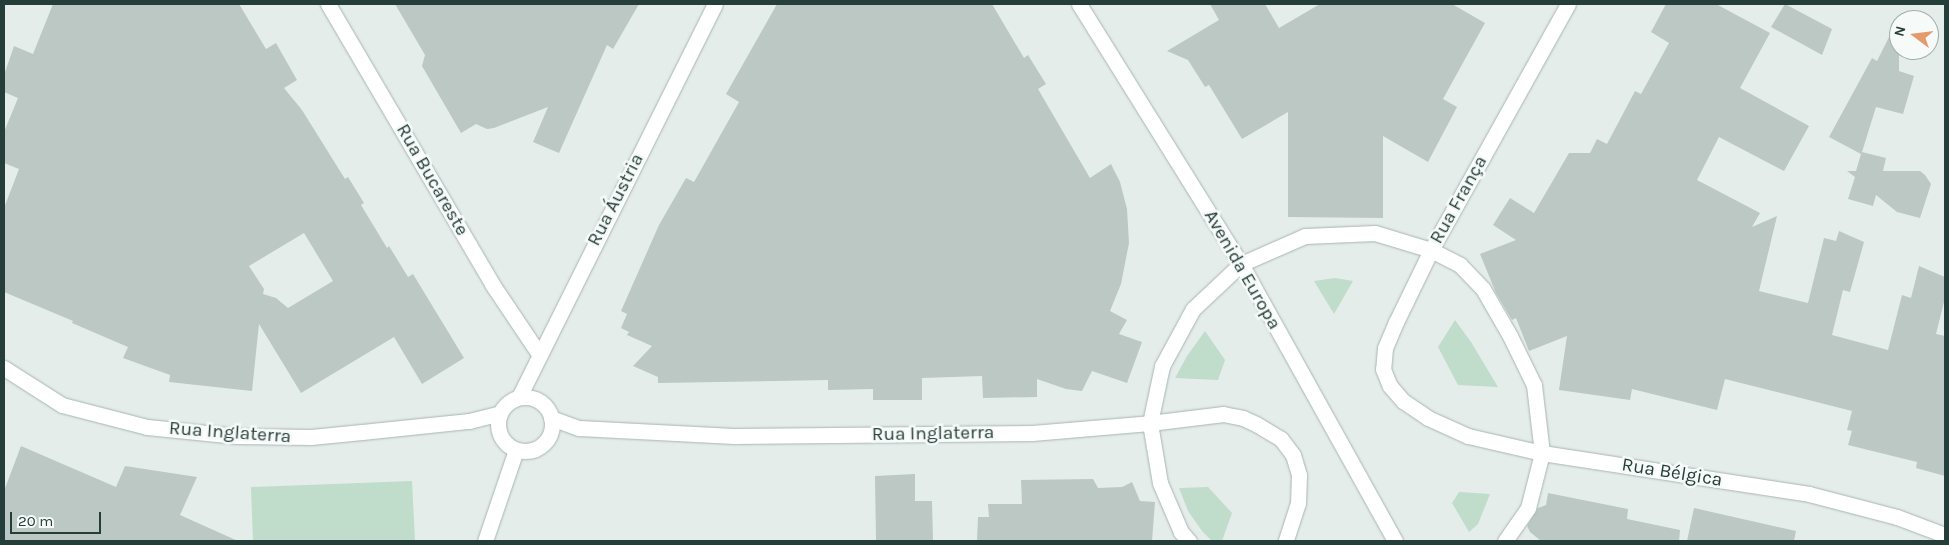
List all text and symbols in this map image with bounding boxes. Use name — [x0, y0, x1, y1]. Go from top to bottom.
north arrow — [1889, 10, 1939, 60]
text: N — [1890, 24, 1910, 38]
street label: Rua Bucareste — [391, 120, 473, 240]
street label: Rua Áustria — [583, 150, 649, 250]
street label: Rua França — [1425, 152, 1493, 248]
street label: Avenida Europa — [1199, 206, 1285, 334]
street label: Rua Inglaterra — [168, 417, 292, 449]
street label: Rua Inglaterra — [872, 422, 994, 446]
street label: Rua Bélgica — [1620, 454, 1724, 492]
scale bar — [12, 502, 104, 534]
text: 20 m — [18, 512, 53, 530]

